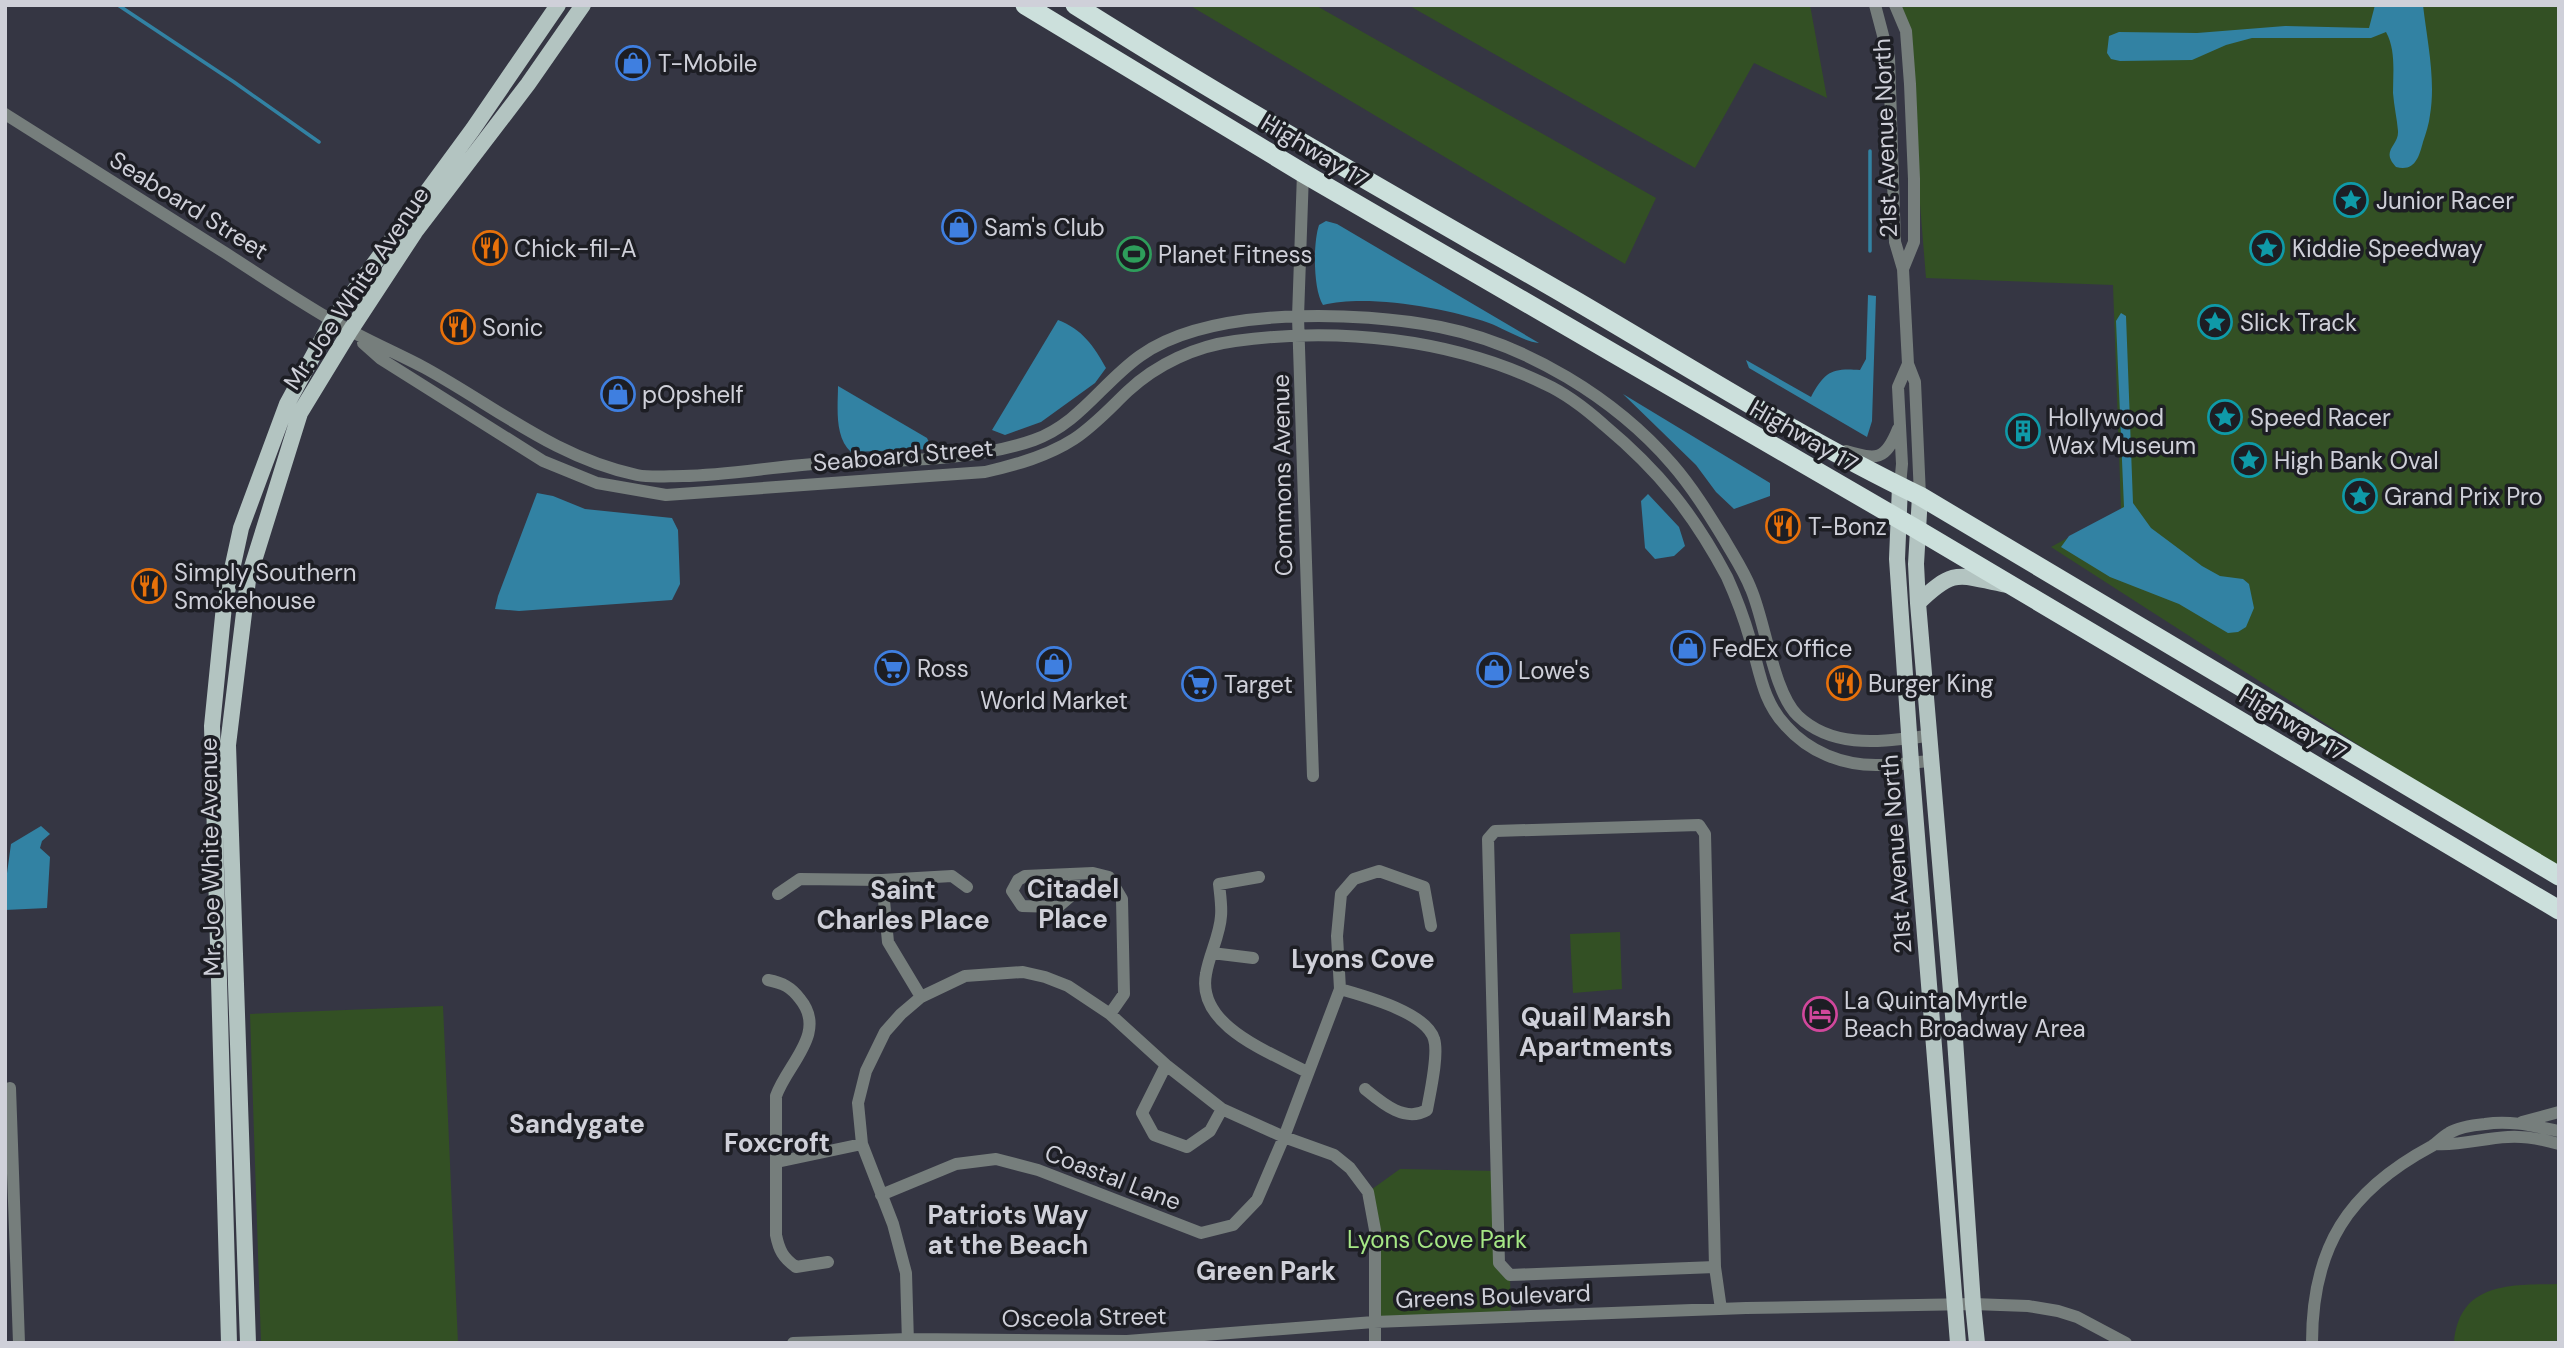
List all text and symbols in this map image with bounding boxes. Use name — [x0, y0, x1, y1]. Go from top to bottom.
street label: 21st Avenue North — [1866, 38, 1904, 238]
shop icon: T-Mobile — [614, 44, 652, 82]
place label: T-Mobile — [658, 48, 757, 79]
street label: Highway 17 — [1256, 107, 1374, 195]
street label: Seaboard Street — [104, 144, 274, 266]
street label: Mr. Joe White Avenue — [276, 180, 436, 396]
place icon: Junior Racer — [2332, 181, 2370, 219]
place label: Junior Racer — [2376, 185, 2514, 216]
shop icon: Sam's Club — [940, 208, 978, 246]
place label: Sam's Club — [984, 212, 1105, 243]
restaurant icon: Chick-fil-A — [471, 229, 509, 267]
place icon: Kiddie Speedway — [2248, 229, 2286, 267]
place label: Chick-fil-A — [514, 233, 637, 264]
place label: Kiddie Speedway — [2292, 233, 2483, 264]
sports icon: Planet Fitness — [1115, 235, 1153, 273]
place label: Planet Fitness — [1158, 239, 1313, 270]
place icon: Slick Track — [2196, 303, 2234, 341]
place label: Slick Track — [2240, 307, 2357, 338]
restaurant icon: Sonic — [439, 308, 477, 346]
place label: Sonic — [482, 312, 543, 343]
street label: Commons Avenue — [1265, 374, 1299, 576]
shop icon: pOpshelf — [599, 375, 637, 413]
place label: pOpshelf — [642, 379, 744, 410]
street label: Highway 17 — [1744, 393, 1864, 479]
place icon: Speed Racer — [2206, 398, 2244, 436]
place label: Hollywood Wax Museum — [2048, 402, 2196, 461]
place label: Speed Racer — [2250, 402, 2391, 433]
building icon: Hollywood Wax Museum — [2004, 412, 2042, 450]
street label: Seaboard Street — [812, 432, 994, 478]
place icon: High Bank Oval — [2230, 441, 2268, 479]
place label: High Bank Oval — [2274, 445, 2439, 476]
place icon: Grand Prix Pro — [2341, 477, 2379, 515]
place label: Grand Prix Pro — [2384, 481, 2543, 512]
restaurant icon: T-Bonz — [1764, 507, 1802, 545]
place label: T-Bonz — [1808, 511, 1887, 542]
place label: Simply Southern Smokehouse — [174, 557, 357, 616]
restaurant icon: Simply Southern Smokehouse — [130, 567, 168, 605]
shop icon: FedEx Office — [1669, 629, 1707, 667]
place label: FedEx Office — [1712, 633, 1852, 664]
shop icon: World Market — [1035, 645, 1073, 683]
supermarket icon: Ross — [873, 649, 911, 687]
shop icon: Lowe's — [1475, 651, 1513, 689]
place label: Ross — [917, 653, 969, 684]
place label: Lowe's — [1518, 655, 1590, 686]
restaurant icon: Burger King — [1825, 664, 1863, 702]
supermarket icon: Target — [1180, 665, 1218, 703]
place label: Burger King — [1868, 668, 1994, 699]
place label: Target — [1224, 669, 1293, 700]
street label: Highway 17 — [2234, 680, 2352, 768]
place label: World Market — [980, 685, 1128, 716]
street label: Mr. Joe White Avenue — [192, 737, 228, 977]
street label: 21st Avenue North — [1874, 753, 1918, 955]
district label: Citadel Place — [1027, 872, 1119, 936]
district label: Saint Charles Place — [816, 873, 990, 937]
district label: Lyons Cove — [1291, 942, 1435, 976]
place label: La Quinta Myrtle Beach Broadway Area — [1844, 985, 2086, 1044]
hotel icon: La Quinta Myrtle Beach Broadway Area — [1801, 995, 1839, 1033]
district label: Quail Marsh Apartments — [1519, 1000, 1673, 1064]
district label: Sandygate — [509, 1107, 645, 1141]
district label: Foxcroft — [724, 1126, 830, 1160]
street label: Coastal Lane — [1041, 1137, 1185, 1217]
district label: Patriots Way at the Beach — [927, 1198, 1089, 1262]
park label: Lyons Cove Park — [1347, 1224, 1527, 1255]
district label: Green Park — [1196, 1254, 1336, 1288]
street label: Greens Boulevard — [1395, 1277, 1591, 1315]
street label: Osceola Street — [1001, 1300, 1167, 1334]

